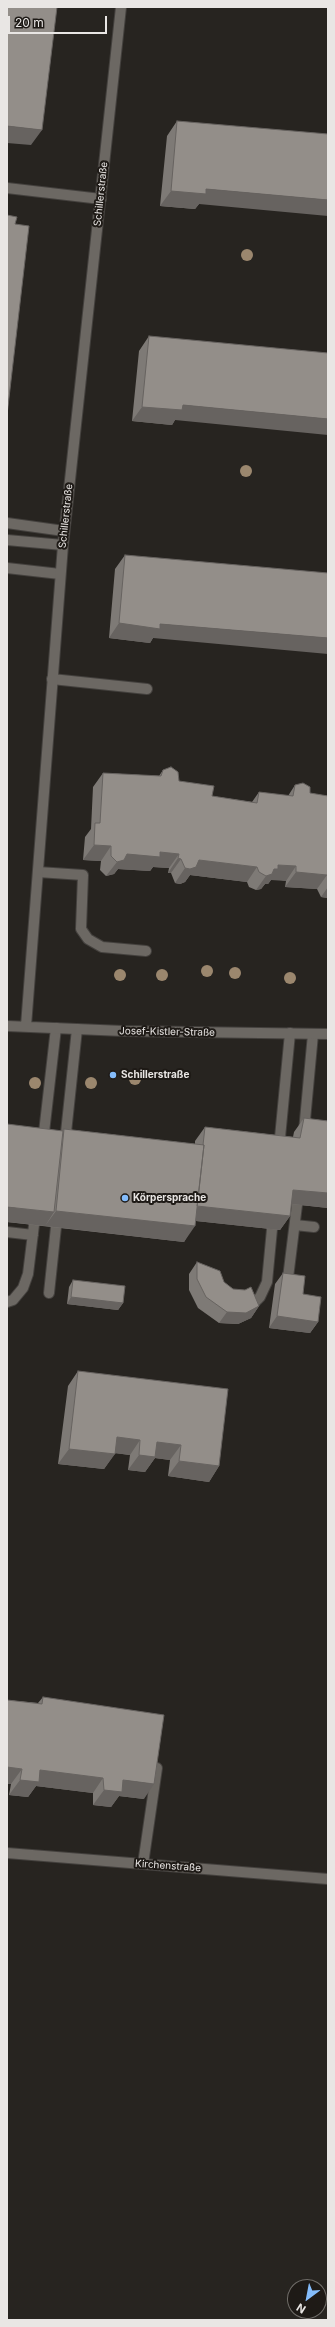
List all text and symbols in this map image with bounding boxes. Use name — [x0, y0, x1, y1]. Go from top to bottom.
scale bar — [10, 8, 109, 34]
text: 20 m — [15, 15, 44, 30]
street label: Schillerstraße — [92, 161, 110, 227]
street label: Schillerstraße — [57, 483, 75, 549]
street label: Josef-Kistler-Straße — [119, 1025, 215, 1039]
place label: Schillerstraße — [121, 1069, 189, 1081]
marker: Schillerstraße — [108, 1070, 118, 1080]
place label: Körpersprache — [133, 1192, 206, 1204]
marker: Körpersprache — [120, 1193, 130, 1203]
street label: Kirchenstraße — [135, 1858, 201, 1874]
north arrow — [287, 2279, 327, 2319]
text: N — [294, 2300, 308, 2316]

